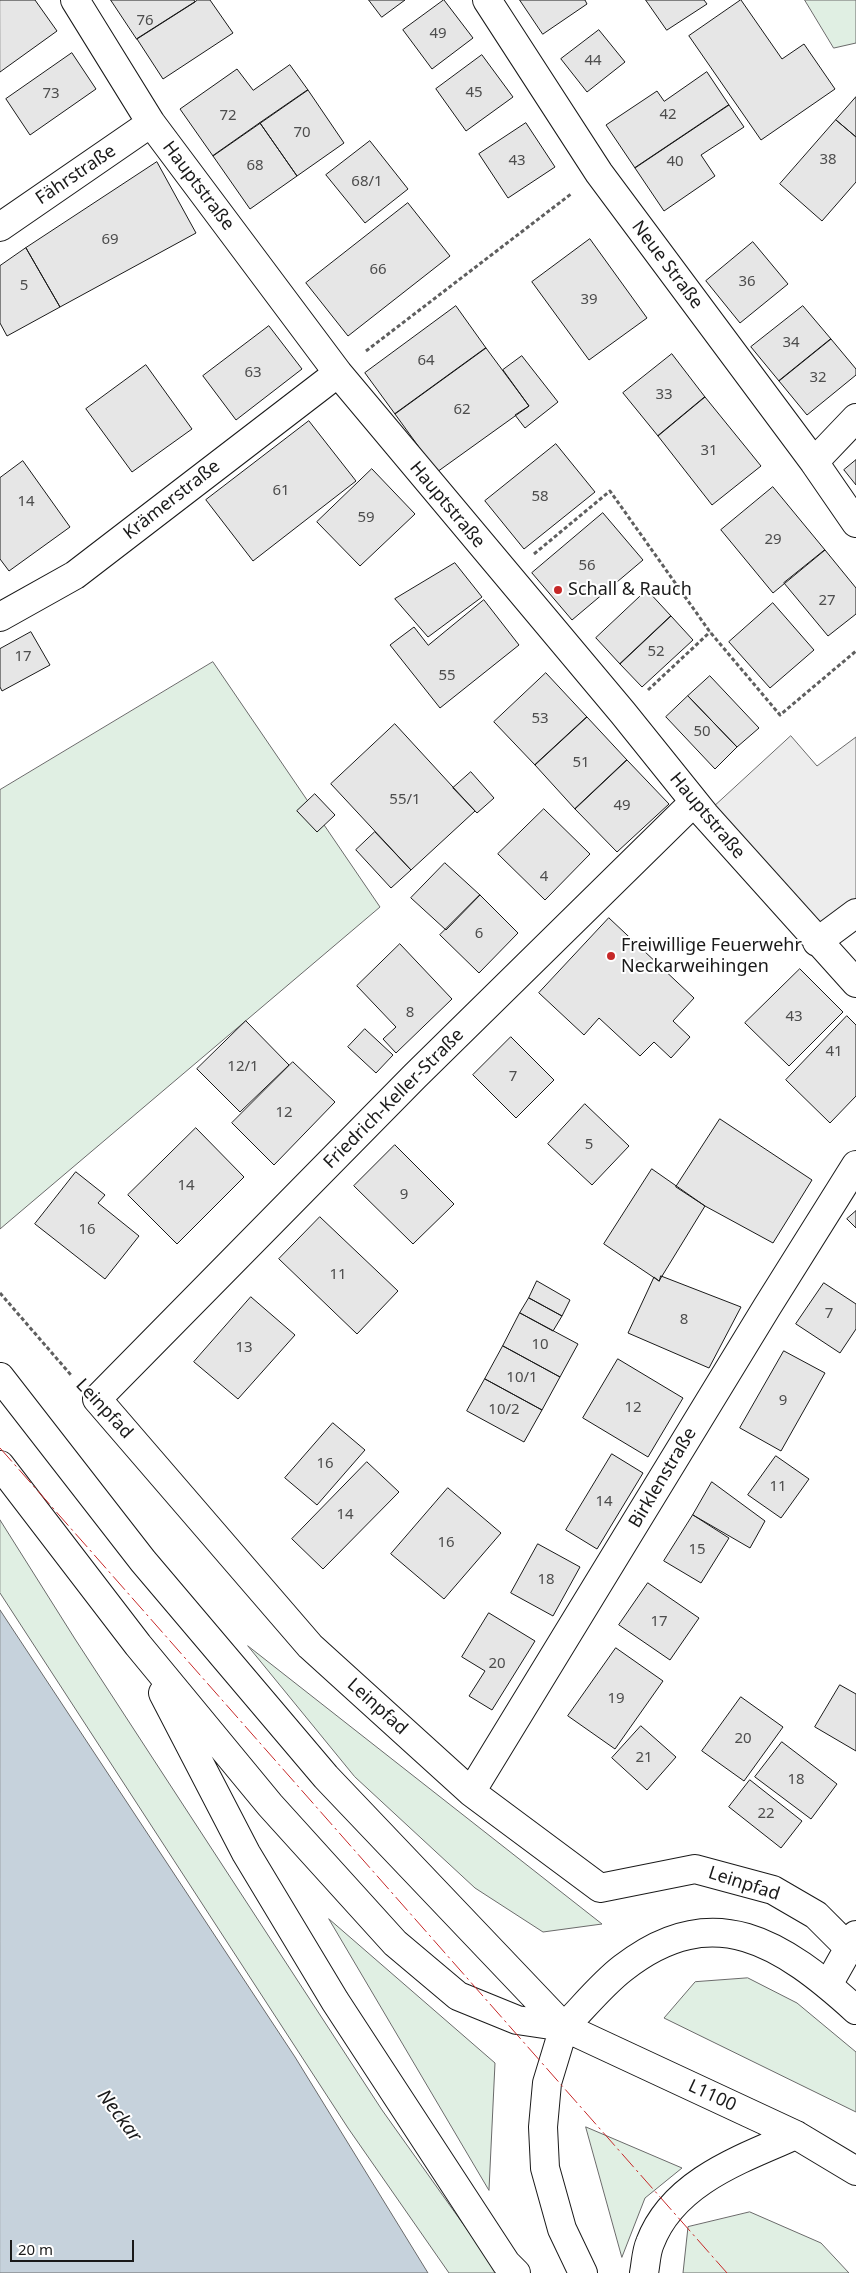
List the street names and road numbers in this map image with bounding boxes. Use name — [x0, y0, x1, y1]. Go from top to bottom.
street label: Hauptstraße — [157, 137, 239, 235]
street label: Fährstraße — [32, 140, 120, 210]
street label: Neue Straße — [627, 217, 707, 313]
street label: Krämerstraße — [119, 456, 225, 544]
street label: Hauptstraße — [405, 457, 489, 553]
street label: Hauptstraße — [665, 768, 749, 864]
street label: Friedrich-Keller-Straße — [319, 1024, 469, 1174]
street label: Leinpfad — [71, 1375, 137, 1443]
street label: Birklenstraße — [625, 1424, 701, 1532]
street label: Leinpfad — [342, 1674, 412, 1740]
street label: Leinpfad — [706, 1862, 782, 1906]
street label: L1100 — [684, 2076, 740, 2116]

